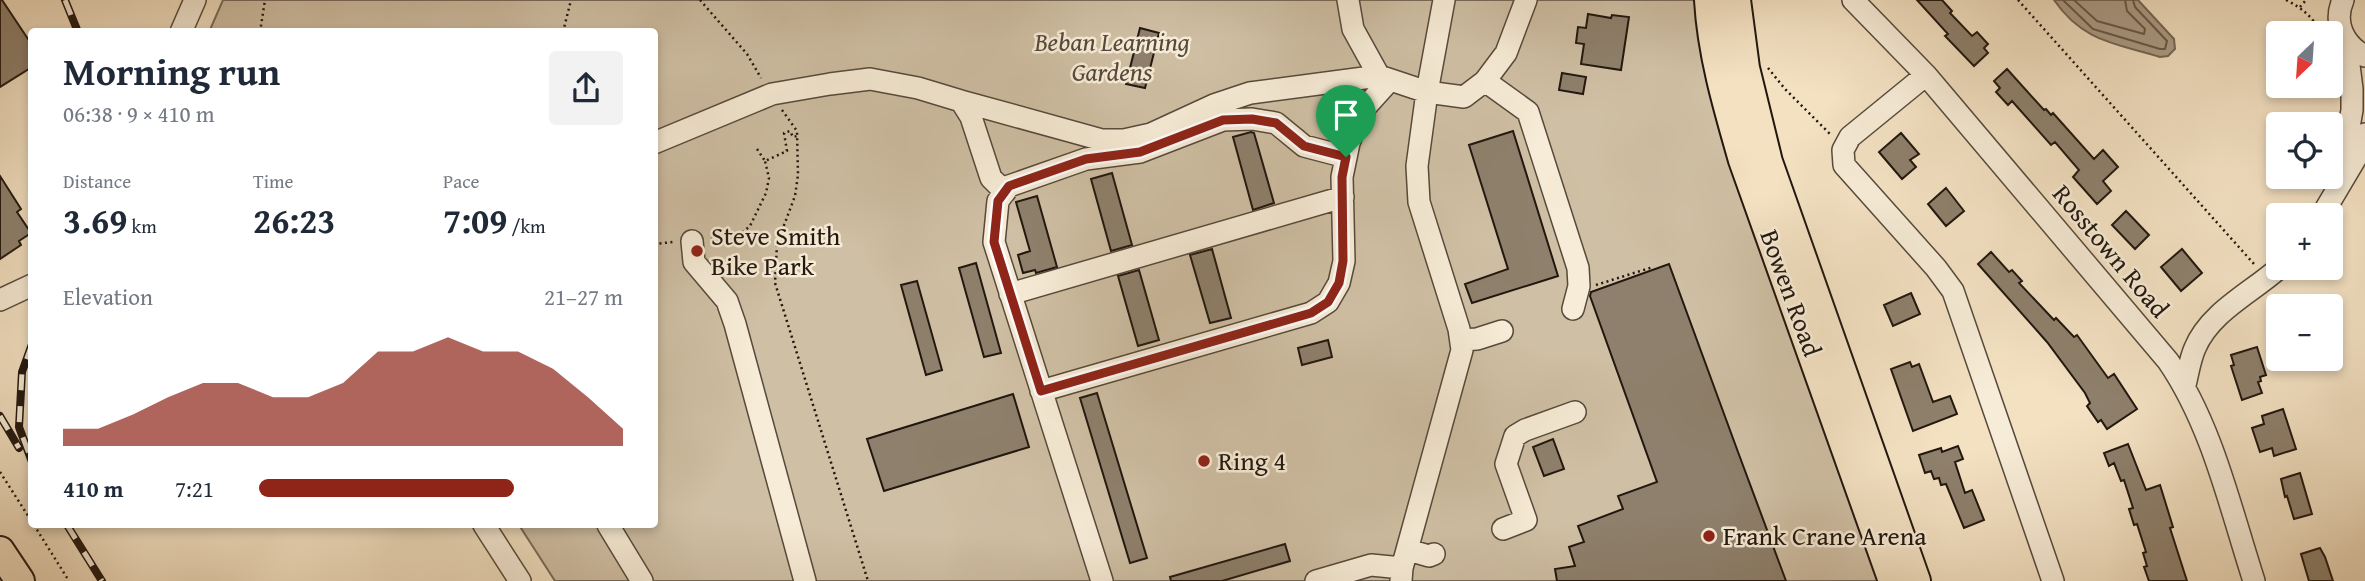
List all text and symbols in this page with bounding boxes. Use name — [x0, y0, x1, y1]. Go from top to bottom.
north arrow — [2266, 21, 2343, 98]
map controls — [2266, 21, 2343, 371]
park label: Beban Learning Gardens — [1033, 22, 1190, 91]
text: Morning run — [63, 43, 280, 99]
button: share — [549, 51, 623, 125]
pin — [1316, 85, 1376, 157]
icon: arrive — [1327, 96, 1365, 134]
text: 06:38 · 9 × 410 m — [63, 97, 215, 130]
button: locate — [2266, 112, 2343, 189]
text: Distance — [63, 167, 131, 195]
text: Time — [253, 167, 293, 195]
text: Pace — [443, 167, 480, 195]
street label: Rosstown Road — [2044, 175, 2179, 326]
text: 3.69 — [63, 195, 127, 246]
text: 26:23 — [253, 195, 335, 246]
text: 7:09 — [443, 195, 507, 246]
button: + — [2266, 203, 2343, 280]
text: km — [127, 212, 157, 240]
text: /km — [507, 212, 546, 240]
place label: Steve Smith Bike Park — [711, 216, 841, 285]
street label: Bowen Road — [1750, 224, 1832, 362]
marker: Steve Smith Bike Park — [689, 243, 705, 259]
text: Elevation — [63, 280, 153, 313]
text: 21–27 m — [544, 280, 623, 313]
button: − — [2266, 294, 2343, 371]
place label: Ring 4 — [1218, 441, 1286, 480]
marker: Ring 4 — [1196, 453, 1212, 469]
text: 410 m — [63, 472, 124, 505]
text: 7:21 — [175, 472, 214, 505]
place label: Frank Crane Arena — [1723, 516, 1927, 555]
marker: Frank Crane Arena — [1701, 528, 1717, 544]

